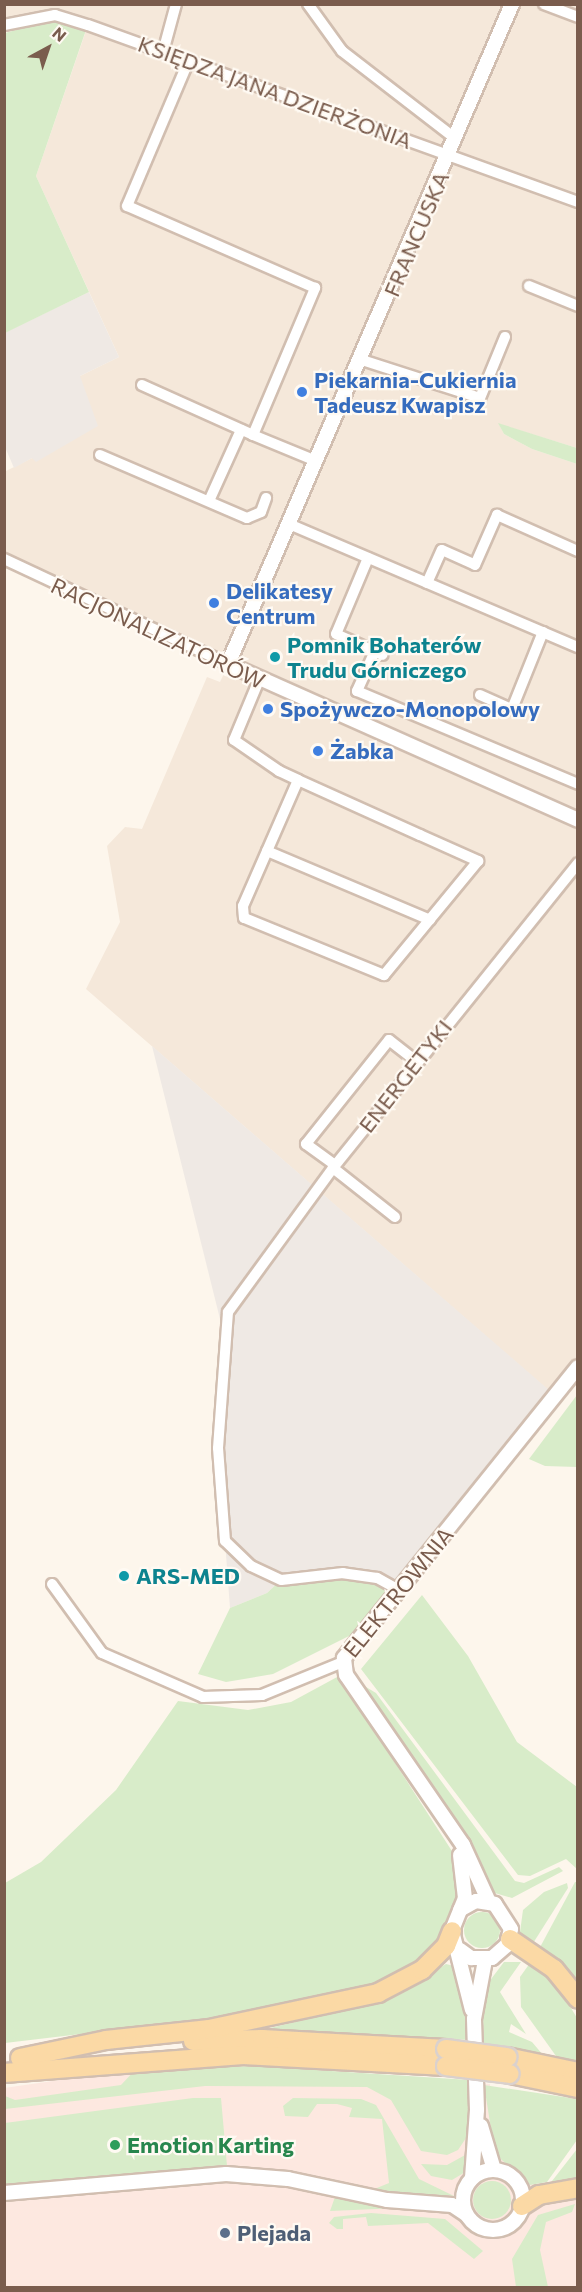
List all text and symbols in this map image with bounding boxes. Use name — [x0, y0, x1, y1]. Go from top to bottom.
north arrow — [18, 18, 78, 78]
text: N — [49, 23, 71, 45]
street label: KSIĘDZA JANA DZIERŻONIA — [135, 30, 415, 154]
street label: FRANCUSKA — [378, 168, 454, 300]
place label: Piekarnia-Cukiernia Tadeusz Kwapisz — [314, 366, 517, 418]
marker: Piekarnia-Cukiernia Tadeusz Kwapisz — [295, 385, 309, 399]
street label: RACJONALIZATORÓW — [47, 572, 269, 694]
place label: Delikatesy Centrum — [226, 577, 333, 628]
marker: Delikatesy Centrum — [207, 596, 221, 610]
place label: Pomnik Bohaterów Trudu Górniczego — [287, 631, 482, 682]
marker: Pomnik Bohaterów Trudu Górniczego — [268, 650, 282, 664]
place label: Spożywczo-Monopolowy — [280, 696, 540, 722]
marker: Spożywczo-Monopolowy — [261, 702, 275, 716]
place label: Żabka — [330, 738, 394, 764]
marker: Żabka — [311, 744, 325, 758]
street label: ENERGETYKI — [353, 1014, 457, 1138]
street label: ELEKTROWNIA — [337, 1522, 459, 1662]
place label: ARS-MED — [136, 1563, 240, 1589]
marker: ARS-MED — [117, 1569, 131, 1583]
place label: Emotion Karting — [127, 2132, 294, 2158]
marker: Emotion Karting — [108, 2138, 122, 2152]
place label: Plejada — [237, 2220, 311, 2246]
marker: Plejada — [218, 2226, 232, 2240]

